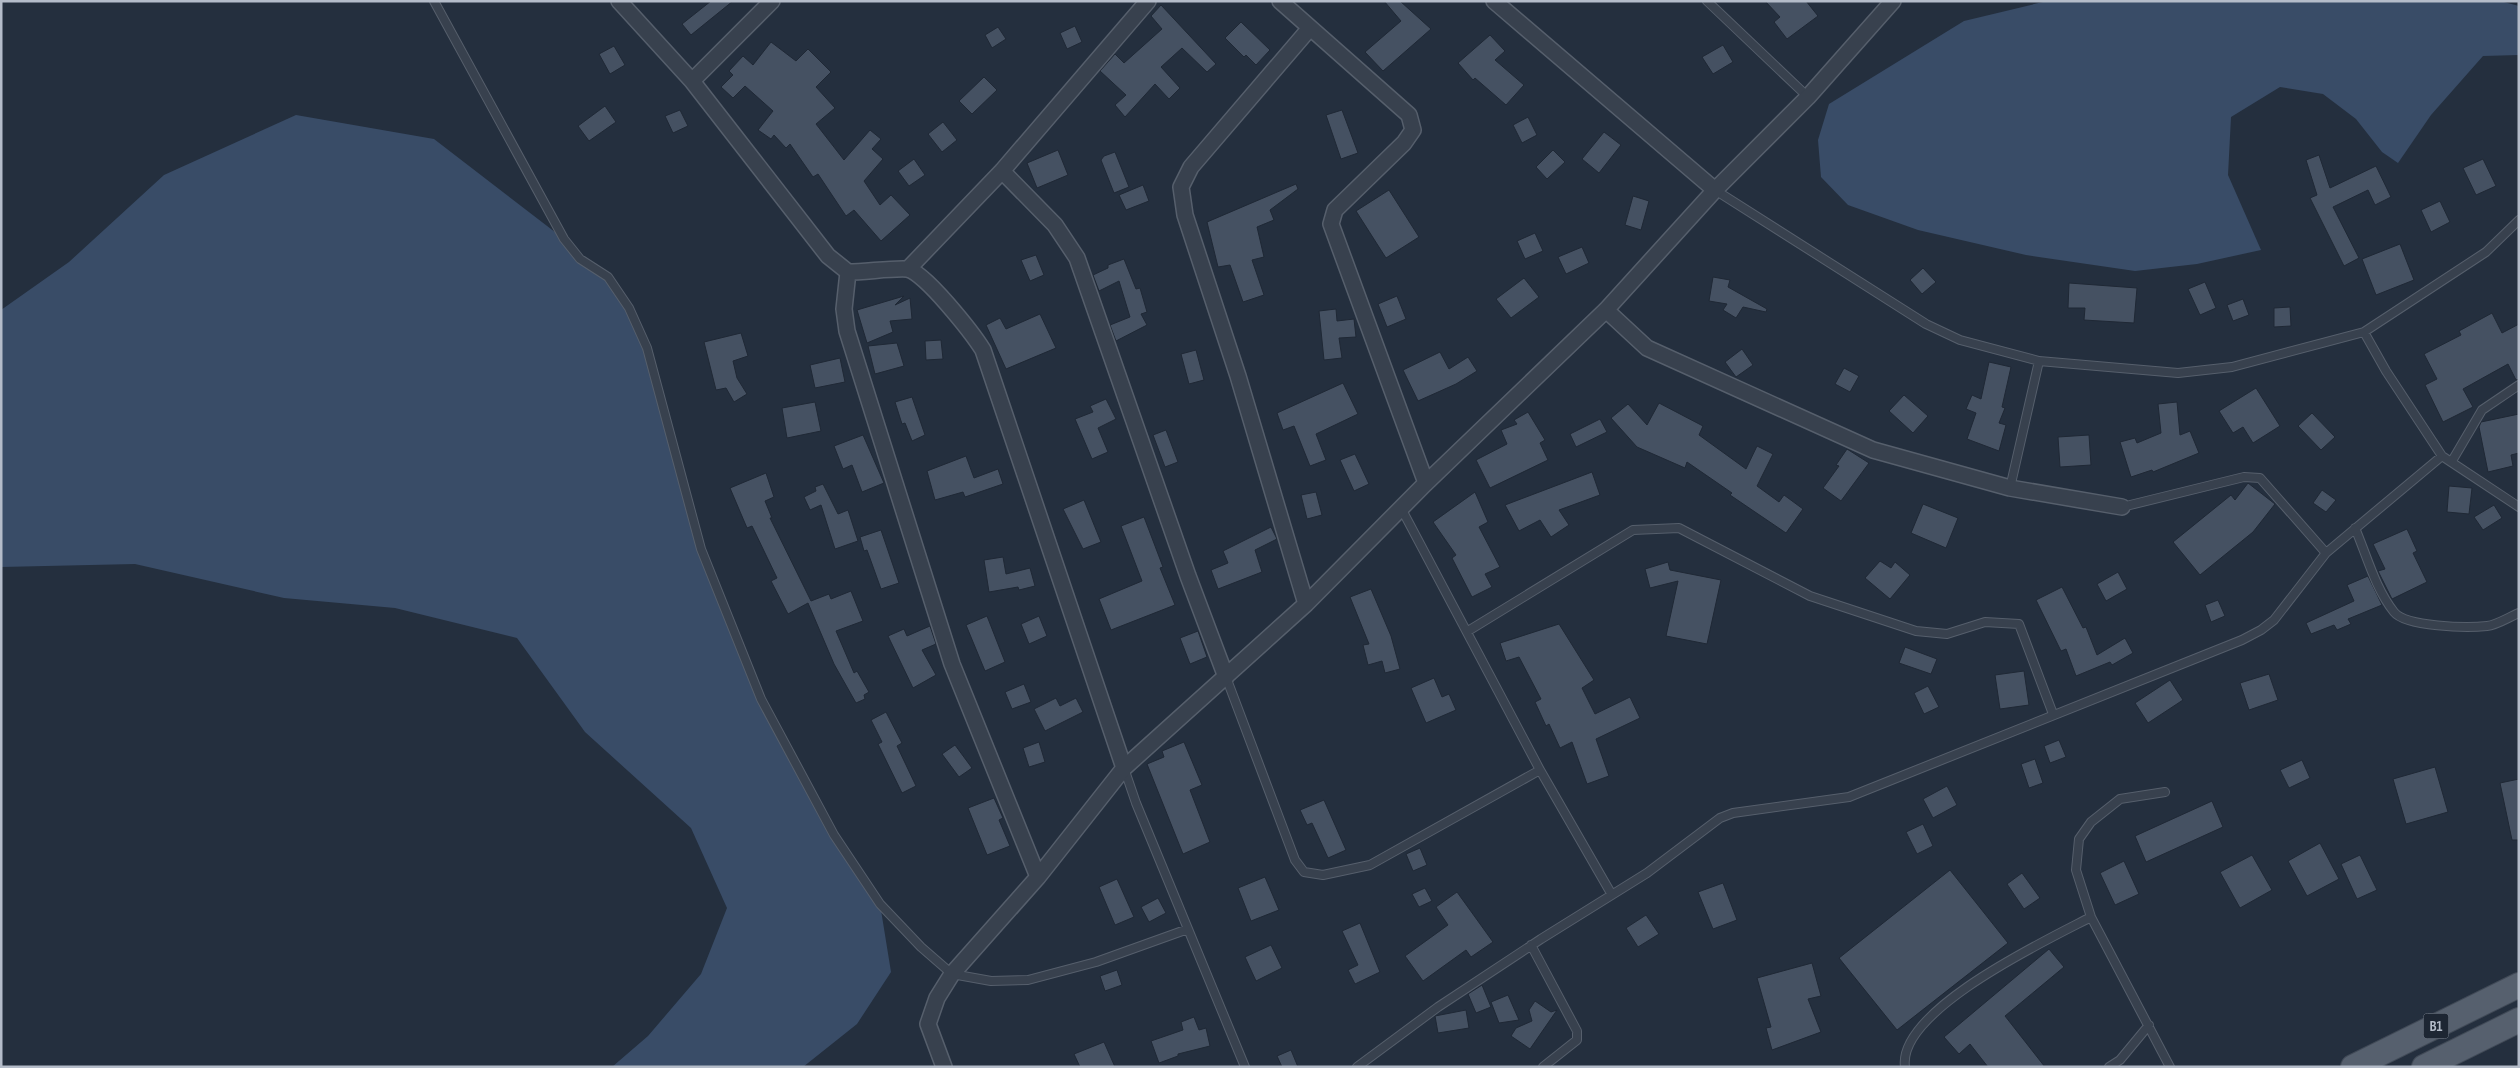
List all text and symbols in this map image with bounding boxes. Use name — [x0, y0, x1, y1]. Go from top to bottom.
road number: B1 — [2424, 1014, 2448, 1038]

